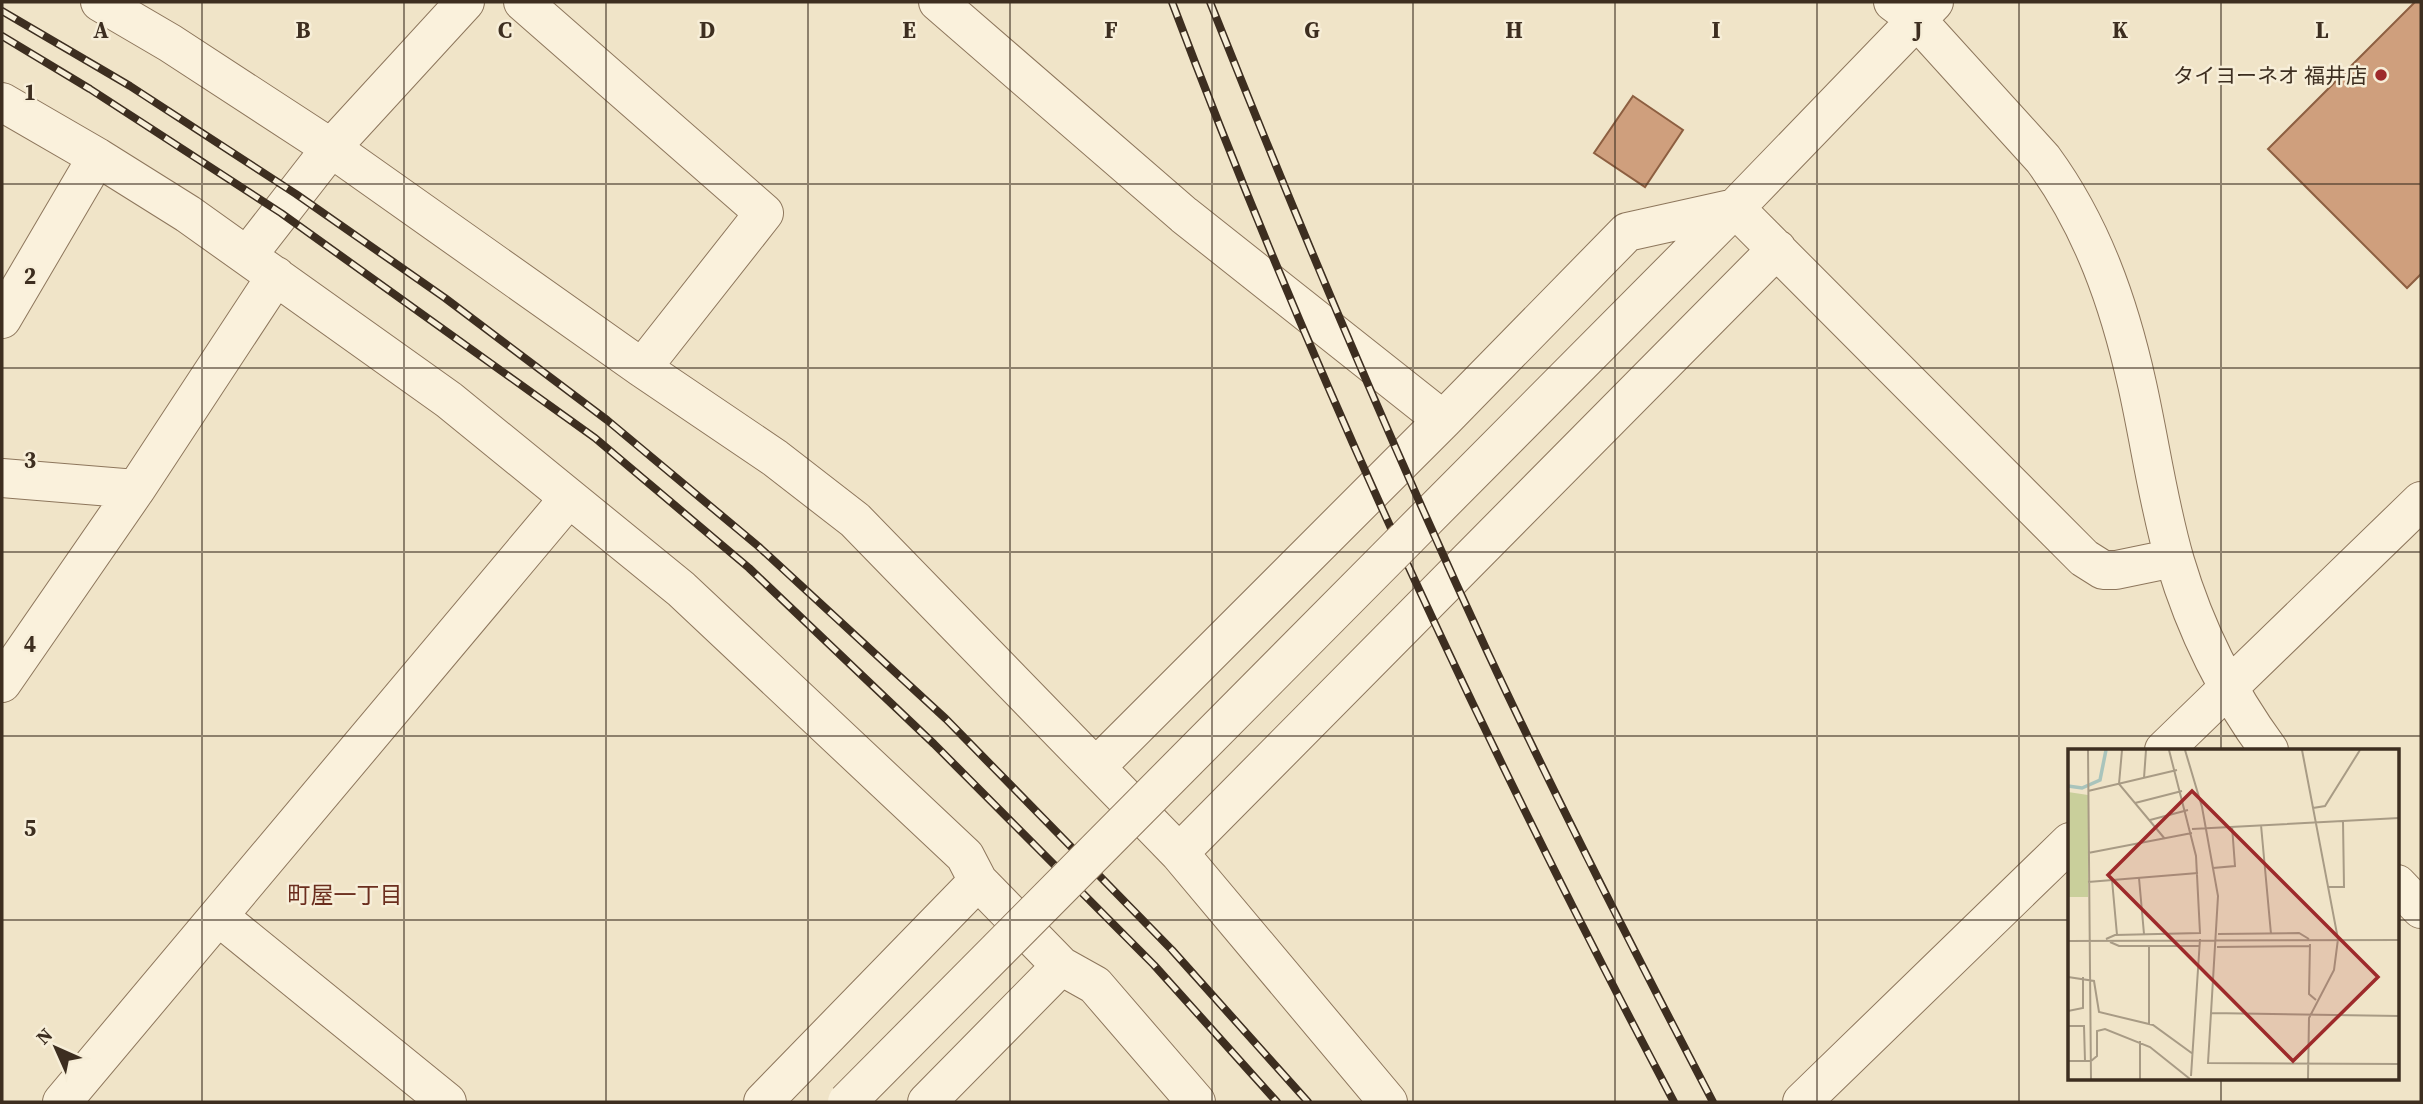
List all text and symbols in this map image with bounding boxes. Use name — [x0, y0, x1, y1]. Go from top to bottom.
text: A — [93, 14, 109, 46]
text: B — [296, 14, 311, 46]
text: C — [498, 14, 512, 46]
text: D — [699, 14, 715, 46]
text: E — [902, 14, 916, 46]
text: F — [1104, 14, 1118, 46]
text: G — [1304, 14, 1320, 46]
text: H — [1505, 14, 1523, 46]
text: I — [1712, 14, 1721, 46]
text: J — [1911, 14, 1923, 46]
text: K — [2112, 14, 2128, 46]
text: L — [2315, 14, 2329, 46]
place label: タイヨーネオ 福井店 — [2173, 61, 2367, 90]
marker: タイヨーネオ 福井店 — [2373, 67, 2389, 83]
text: 1 — [24, 76, 36, 108]
text: 2 — [24, 260, 36, 292]
text: 3 — [24, 444, 36, 476]
text: 4 — [24, 628, 36, 660]
inset map — [2068, 749, 2398, 1080]
text: 5 — [24, 812, 36, 844]
district label: 町屋一丁目 — [288, 879, 403, 911]
north arrow — [21, 1013, 91, 1083]
text: N — [30, 1022, 58, 1050]

